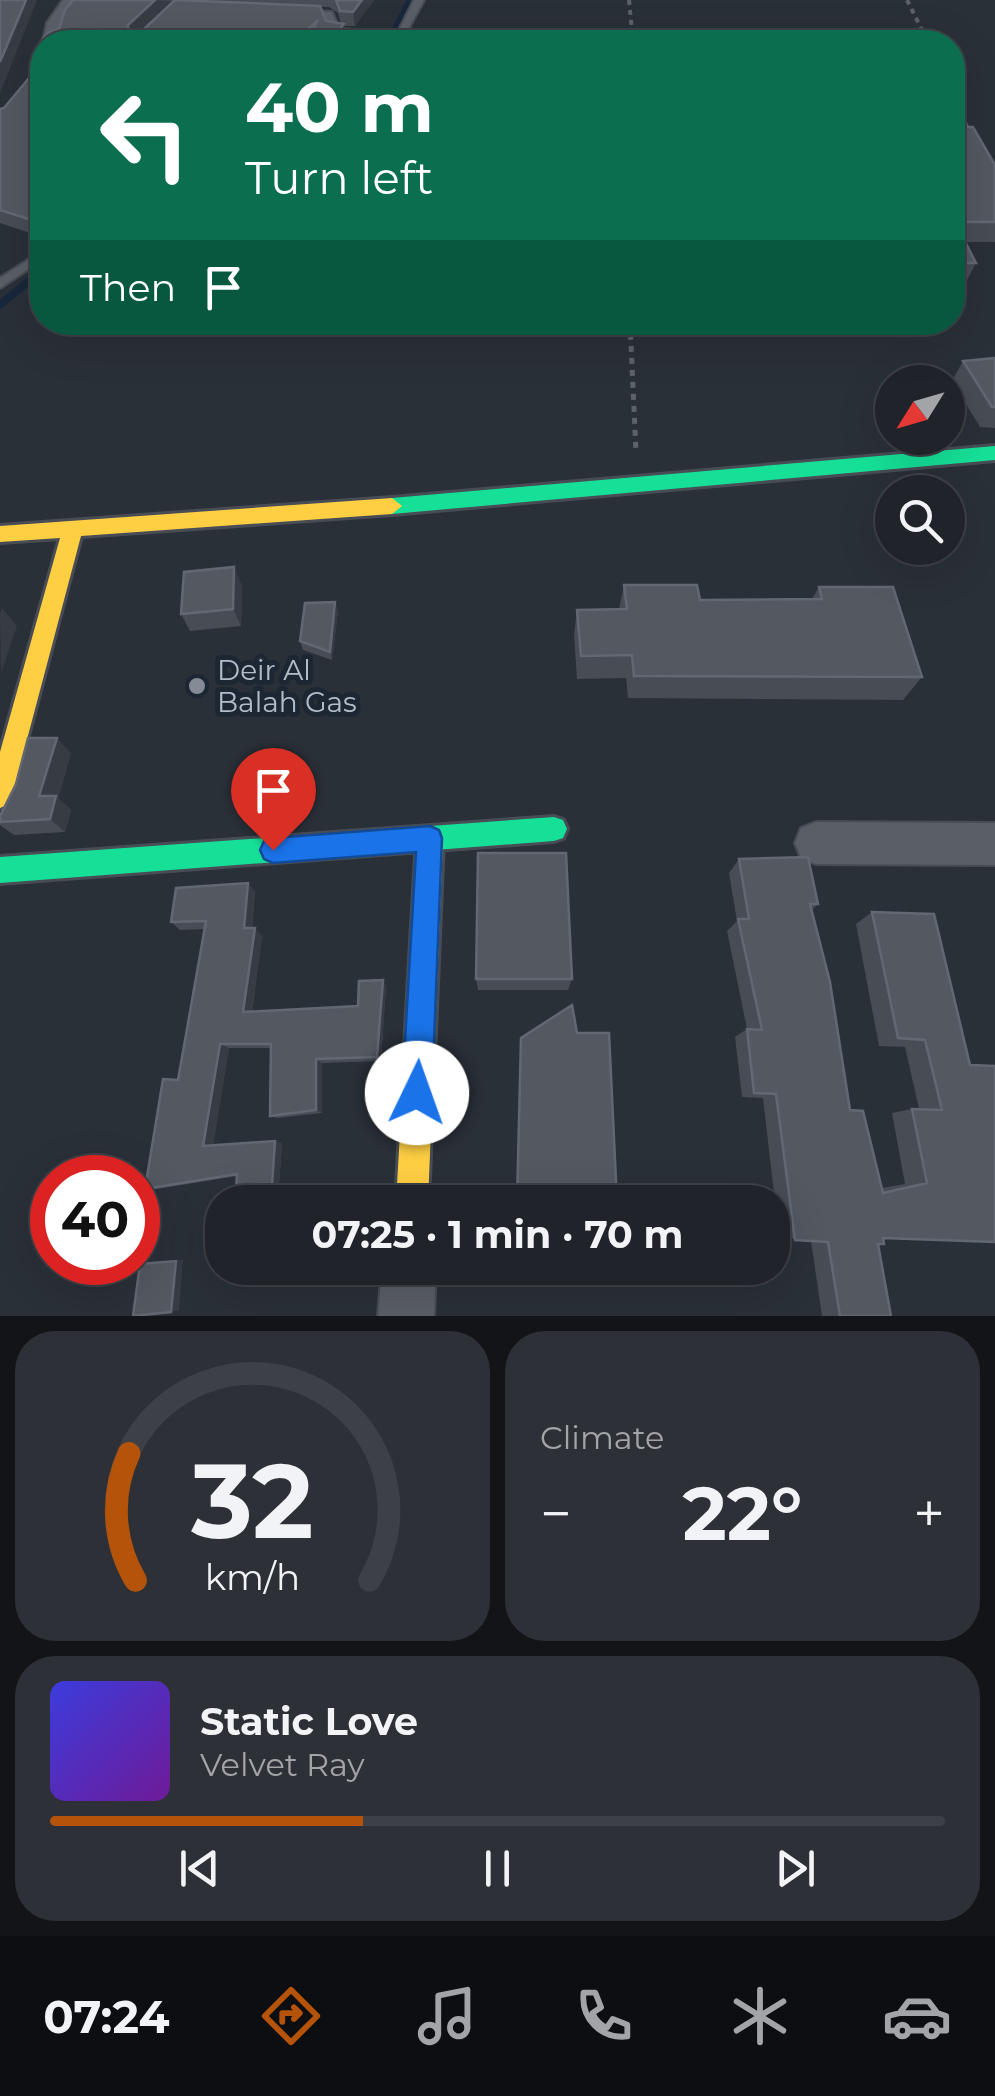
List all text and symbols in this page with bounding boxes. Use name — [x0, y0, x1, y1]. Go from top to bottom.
text: 40 m — [245, 64, 434, 150]
icon: left — [80, 70, 210, 200]
text: Turn left — [245, 150, 433, 205]
icon: arrive — [196, 260, 251, 315]
text: Then — [80, 264, 176, 311]
north arrow — [875, 365, 965, 455]
map controls — [875, 365, 965, 565]
button: search — [875, 475, 965, 565]
place label: Deir Al Balah Gas — [217, 653, 357, 719]
marker: Deir Al Balah Gas — [186, 675, 208, 697]
pin — [231, 748, 316, 851]
icon: arrive — [246, 763, 301, 818]
position arrow — [365, 1041, 469, 1145]
speed limit sign: 40 — [30, 1155, 160, 1285]
text: 07:25 · 1 min · 70 m — [312, 1211, 683, 1258]
text: Climate — [540, 1418, 664, 1457]
text: 32 — [190, 1437, 314, 1564]
text: 22° — [683, 1467, 802, 1559]
text: − — [540, 1480, 572, 1547]
text: + — [913, 1480, 945, 1547]
text: km/h — [205, 1555, 300, 1599]
text: Static Love — [200, 1698, 418, 1745]
text: Velvet Ray — [200, 1745, 365, 1784]
icon: previous — [172, 1841, 227, 1896]
icon: pause — [470, 1841, 525, 1896]
icon: next — [768, 1841, 823, 1896]
icon: directions — [256, 1981, 326, 2051]
icon: music — [412, 1981, 482, 2051]
icon: phone — [569, 1981, 639, 2051]
icon: climate — [725, 1981, 795, 2051]
icon: car — [882, 1981, 952, 2051]
text: 07:24 — [43, 1989, 170, 2044]

